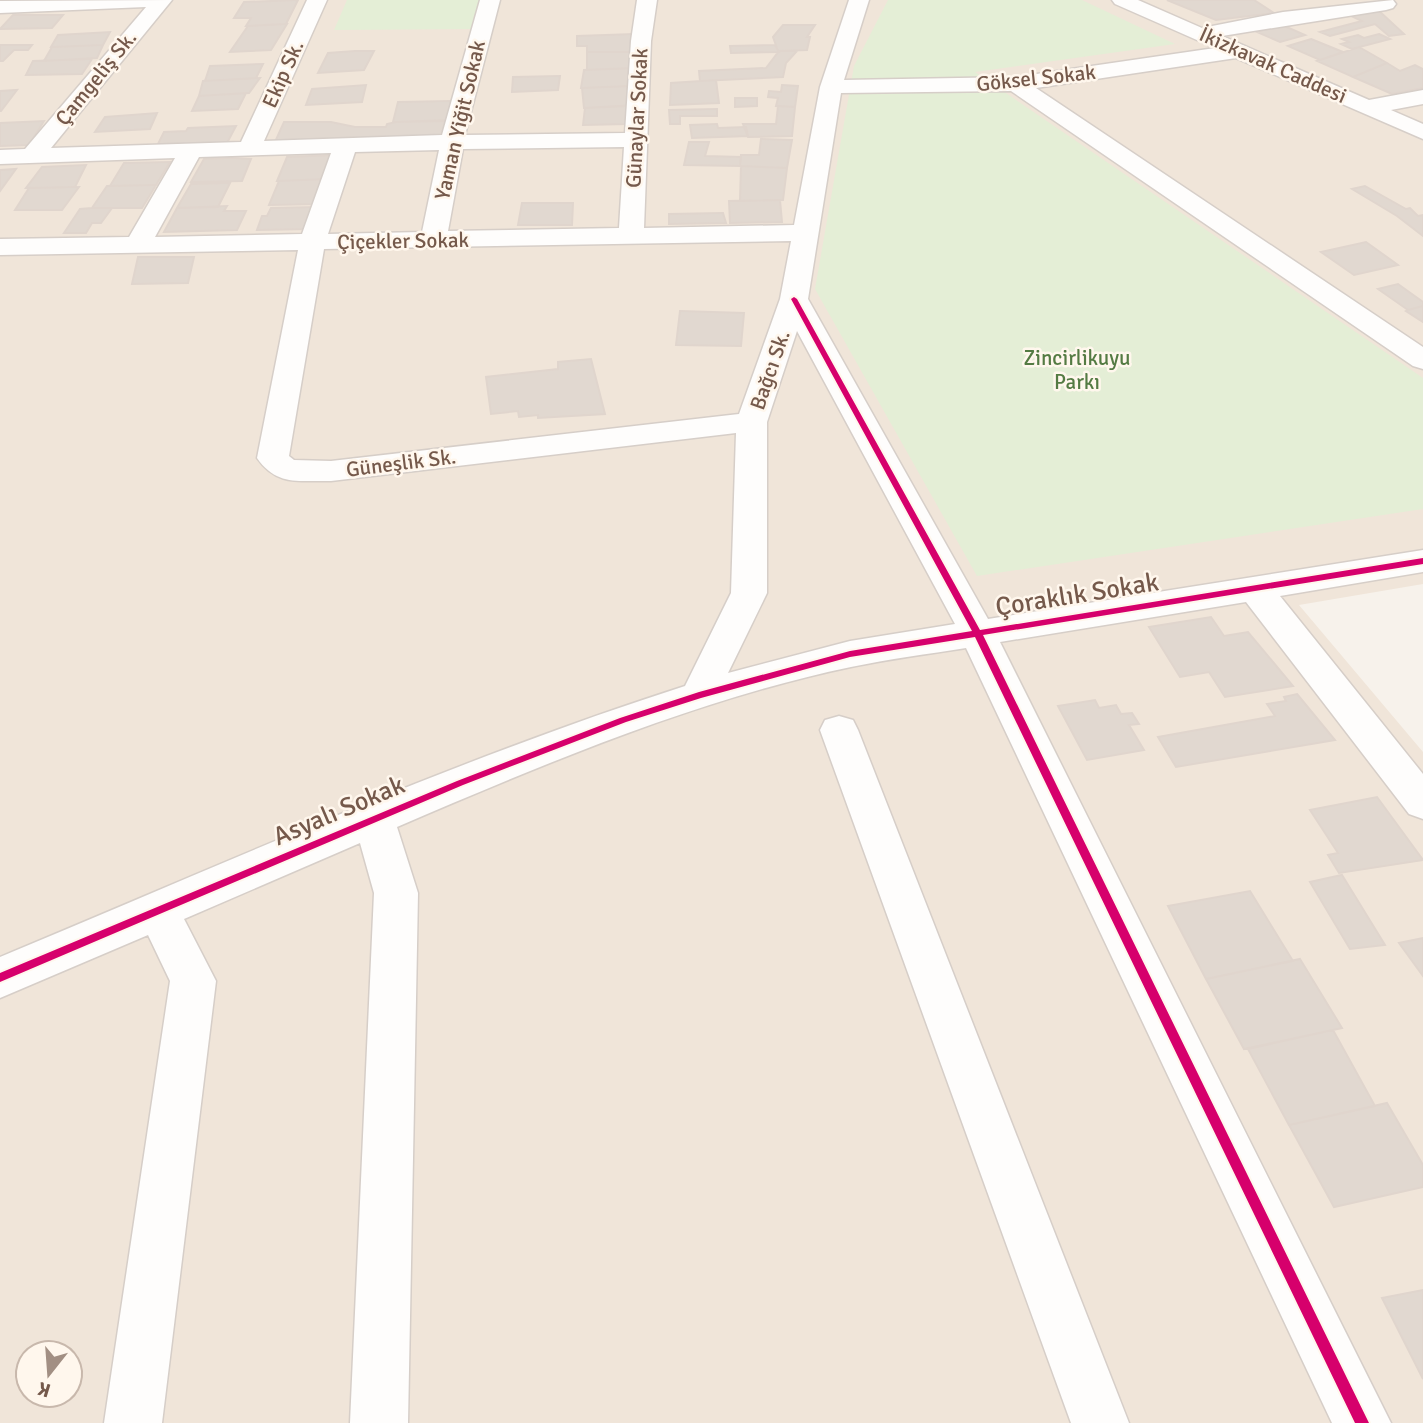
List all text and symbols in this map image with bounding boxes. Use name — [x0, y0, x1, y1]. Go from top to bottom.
street label: İkizkavak Caddesi — [1195, 21, 1351, 109]
street label: Çamgeliş Sk. — [50, 25, 142, 131]
street label: Ekip Sk. — [257, 36, 309, 112]
street label: Yaman Yiğit Sokak — [429, 37, 491, 202]
street label: Günaylar Sokak — [620, 47, 654, 189]
street label: Göksel Sokak — [975, 59, 1097, 97]
street label: Çiçekler Sokak — [337, 227, 470, 255]
street label: Bağcı Sk. — [744, 327, 796, 413]
park label: Zincirlikuyu Parkı — [1023, 345, 1131, 395]
street label: Güneşlik Sk. — [344, 443, 458, 483]
street label: Çoraklık Sokak — [993, 566, 1161, 624]
street label: Asyalı Sokak — [268, 769, 410, 853]
north arrow — [14, 1339, 84, 1409]
text: K — [35, 1376, 53, 1403]

